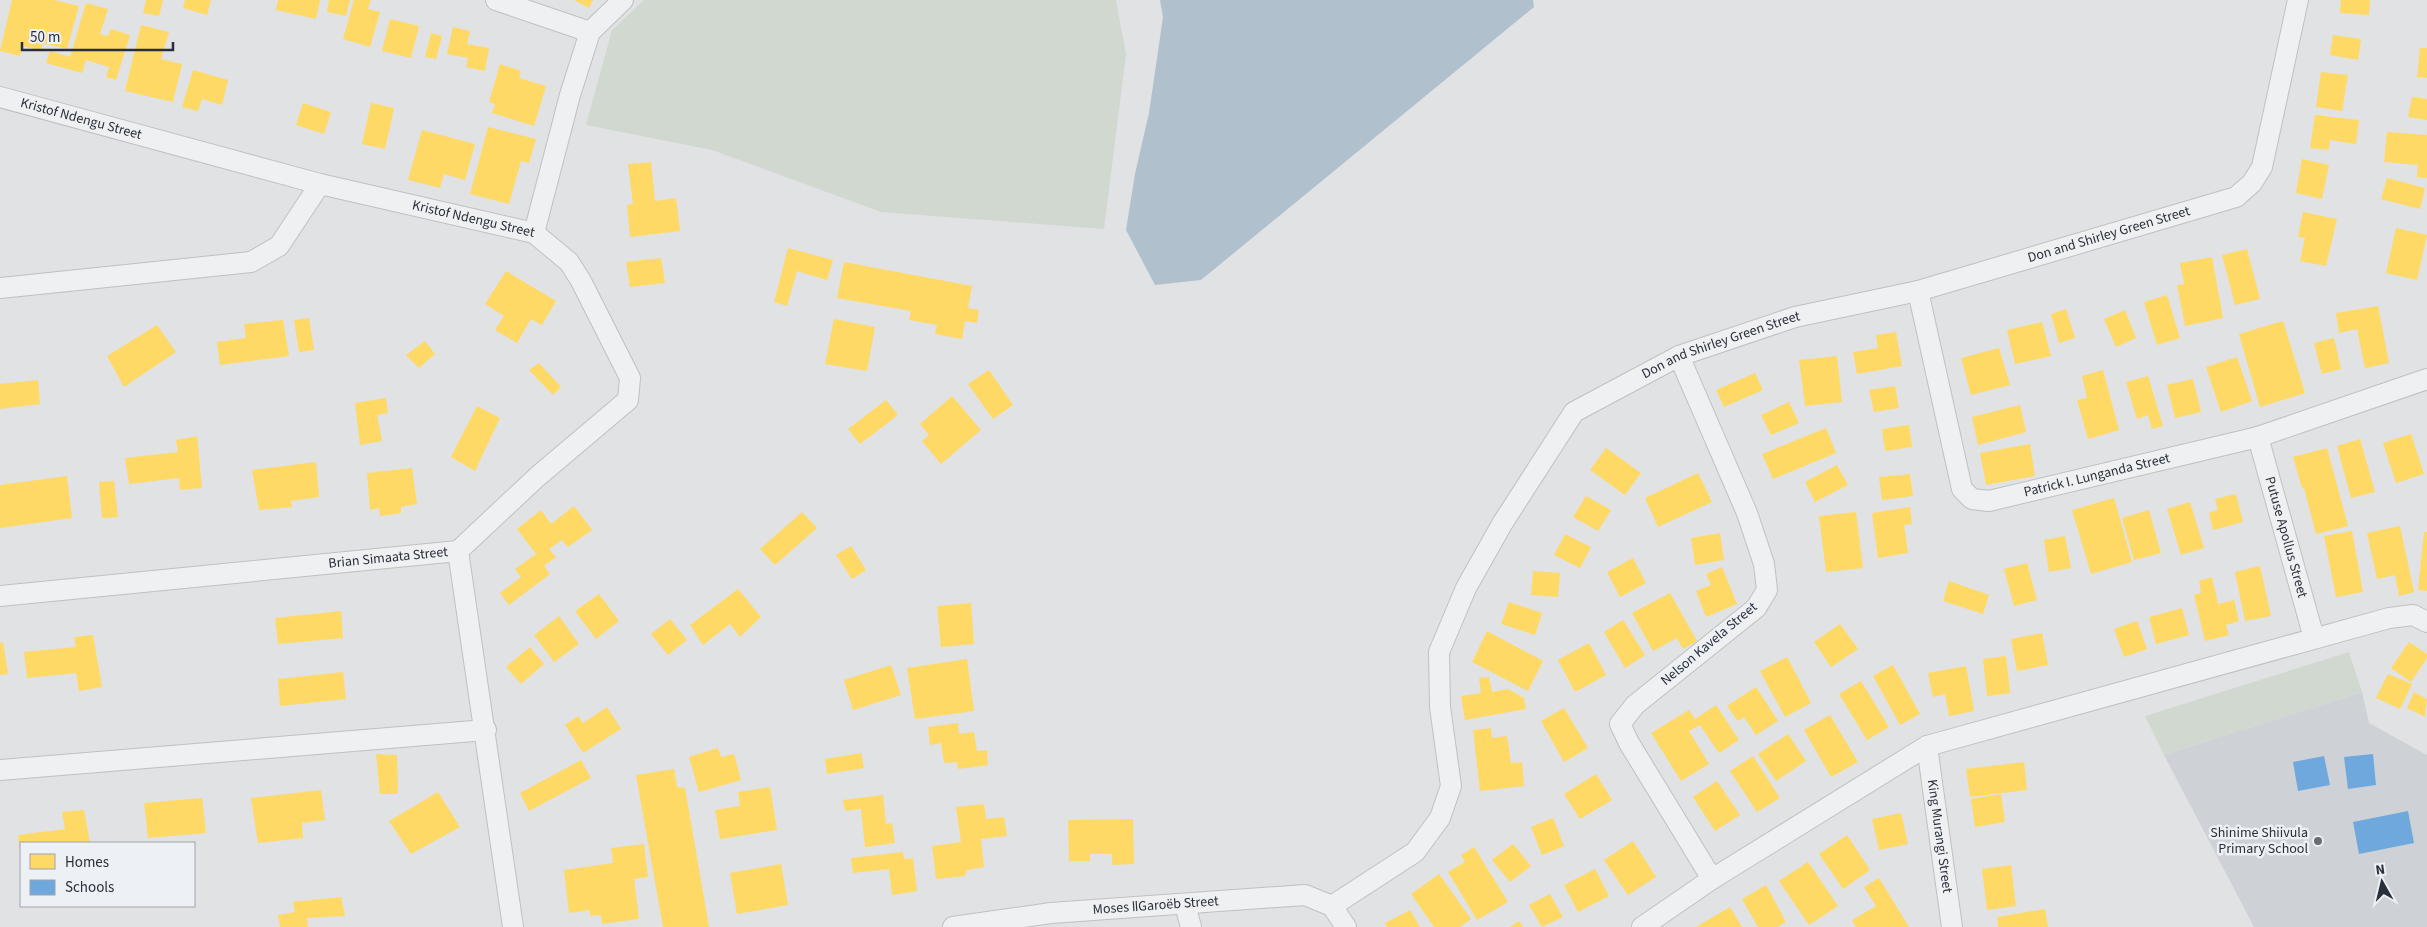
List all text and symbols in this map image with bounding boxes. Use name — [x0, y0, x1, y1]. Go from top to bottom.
scale bar — [22, 20, 174, 52]
text: 50 m — [30, 27, 60, 48]
street label: Kristof Ndengu Street — [18, 93, 144, 145]
street label: Kristof Ndengu Street — [410, 195, 537, 243]
street label: Don and Shirley Green Street — [2025, 201, 2193, 268]
street label: Don and Shirley Green Street — [1638, 306, 1802, 384]
street label: Patrick I. Lunganda Street — [2022, 448, 2172, 502]
street label: Putuse Apollus Street — [2259, 474, 2312, 600]
street label: Brian Simaata Street — [327, 542, 449, 574]
street label: Nelson Kavela Street — [1656, 597, 1762, 690]
street label: King Murangi Street — [1922, 778, 1957, 895]
place label: Shinime Shiivula Primary School — [2210, 823, 2308, 859]
marker: Shinime Shiivula Primary School — [2312, 835, 2324, 847]
legend — [20, 842, 195, 907]
text: Homes — [65, 852, 109, 873]
north arrow — [2357, 857, 2407, 907]
text: N — [2374, 860, 2386, 881]
text: Schools — [65, 877, 114, 898]
street label: Moses ǁGaroëb Street — [1092, 891, 1220, 920]

